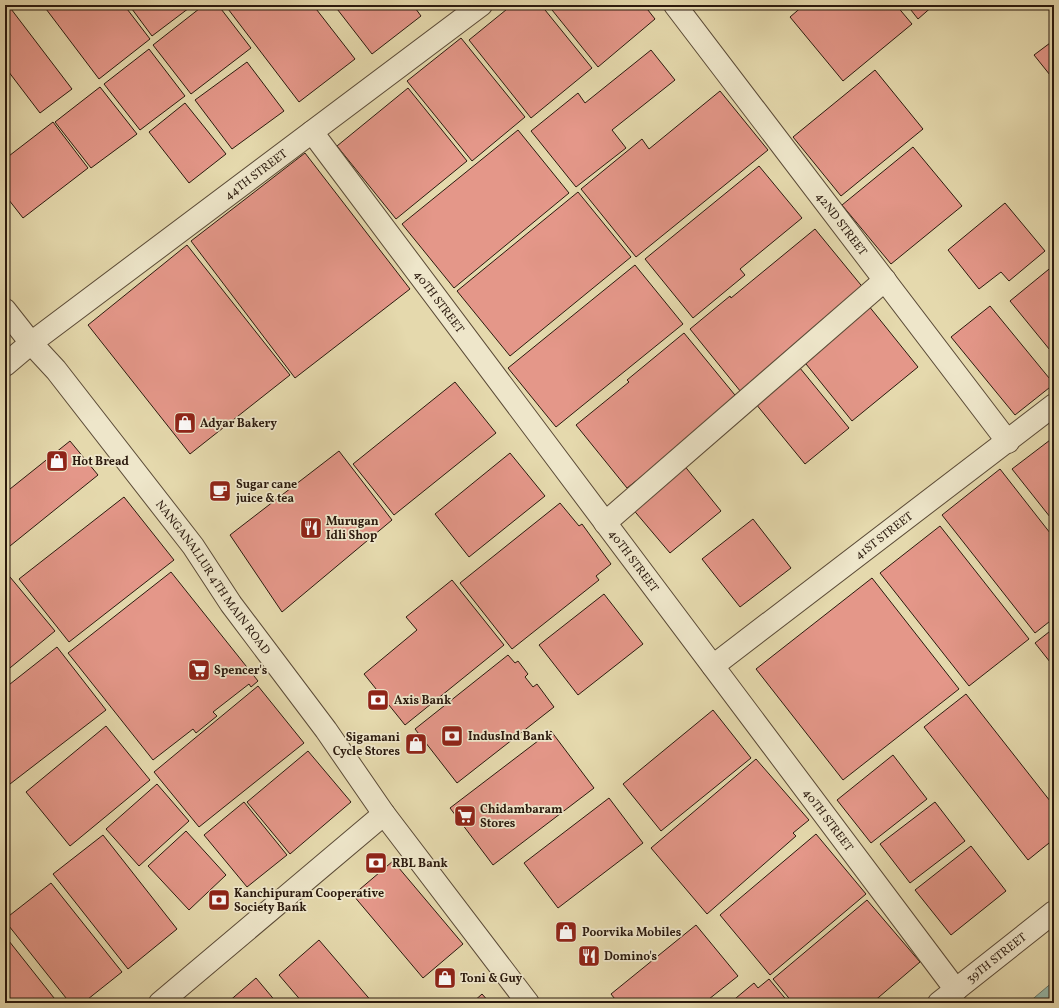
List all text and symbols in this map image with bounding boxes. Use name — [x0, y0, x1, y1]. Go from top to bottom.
street label: 44TH STREET — [222, 146, 291, 204]
street label: 42ND STREET — [811, 189, 870, 259]
street label: 40TH STREET — [410, 267, 467, 337]
shop icon: Adyar Bakery — [172, 410, 198, 436]
place label: Adyar Bakery — [200, 416, 277, 432]
shop icon: Hot Bread — [44, 448, 70, 474]
place label: Hot Bread — [72, 454, 130, 470]
place label: Sugar cane juice & tea — [236, 477, 297, 507]
cafe icon: Sugar cane juice & tea — [207, 478, 233, 504]
street label: NANGANALLUR 4TH MAIN ROAD — [151, 497, 274, 658]
street label: 41ST STREET — [852, 509, 917, 564]
place label: Murugan Idli Shop — [326, 514, 379, 544]
restaurant icon: Murugan Idli Shop — [298, 515, 324, 541]
street label: 40TH STREET — [604, 527, 662, 596]
supermarket icon: Spencer's — [186, 657, 212, 683]
place label: Spencer's — [214, 663, 268, 679]
bank icon: Axis Bank — [365, 687, 391, 713]
place label: Axis Bank — [394, 693, 452, 709]
bank icon: IndusInd Bank — [439, 723, 465, 749]
place label: IndusInd Bank — [468, 729, 553, 745]
place label: Sigamani Cycle Stores — [333, 730, 400, 760]
shop icon: Sigamani Cycle Stores — [403, 731, 429, 757]
street label: 40TH STREET — [799, 786, 856, 855]
place label: Chidambaram Stores — [480, 802, 563, 832]
supermarket icon: Chidambaram Stores — [452, 803, 478, 829]
bank icon: RBL Bank — [363, 850, 389, 876]
place label: RBL Bank — [392, 856, 449, 872]
place label: Kanchipuram Cooperative Society Bank — [234, 886, 384, 916]
bank icon: Kanchipuram Cooperative Society Bank — [206, 887, 232, 913]
shop icon: Poorvika Mobiles — [553, 919, 579, 945]
place label: Poorvika Mobiles — [582, 925, 682, 941]
street label: 39TH STREET — [963, 930, 1030, 987]
restaurant icon: Domino's — [576, 943, 602, 969]
place label: Domino's — [604, 949, 658, 965]
shop icon: Toni & Guy — [432, 965, 458, 991]
place label: Toni & Guy — [460, 971, 522, 987]

